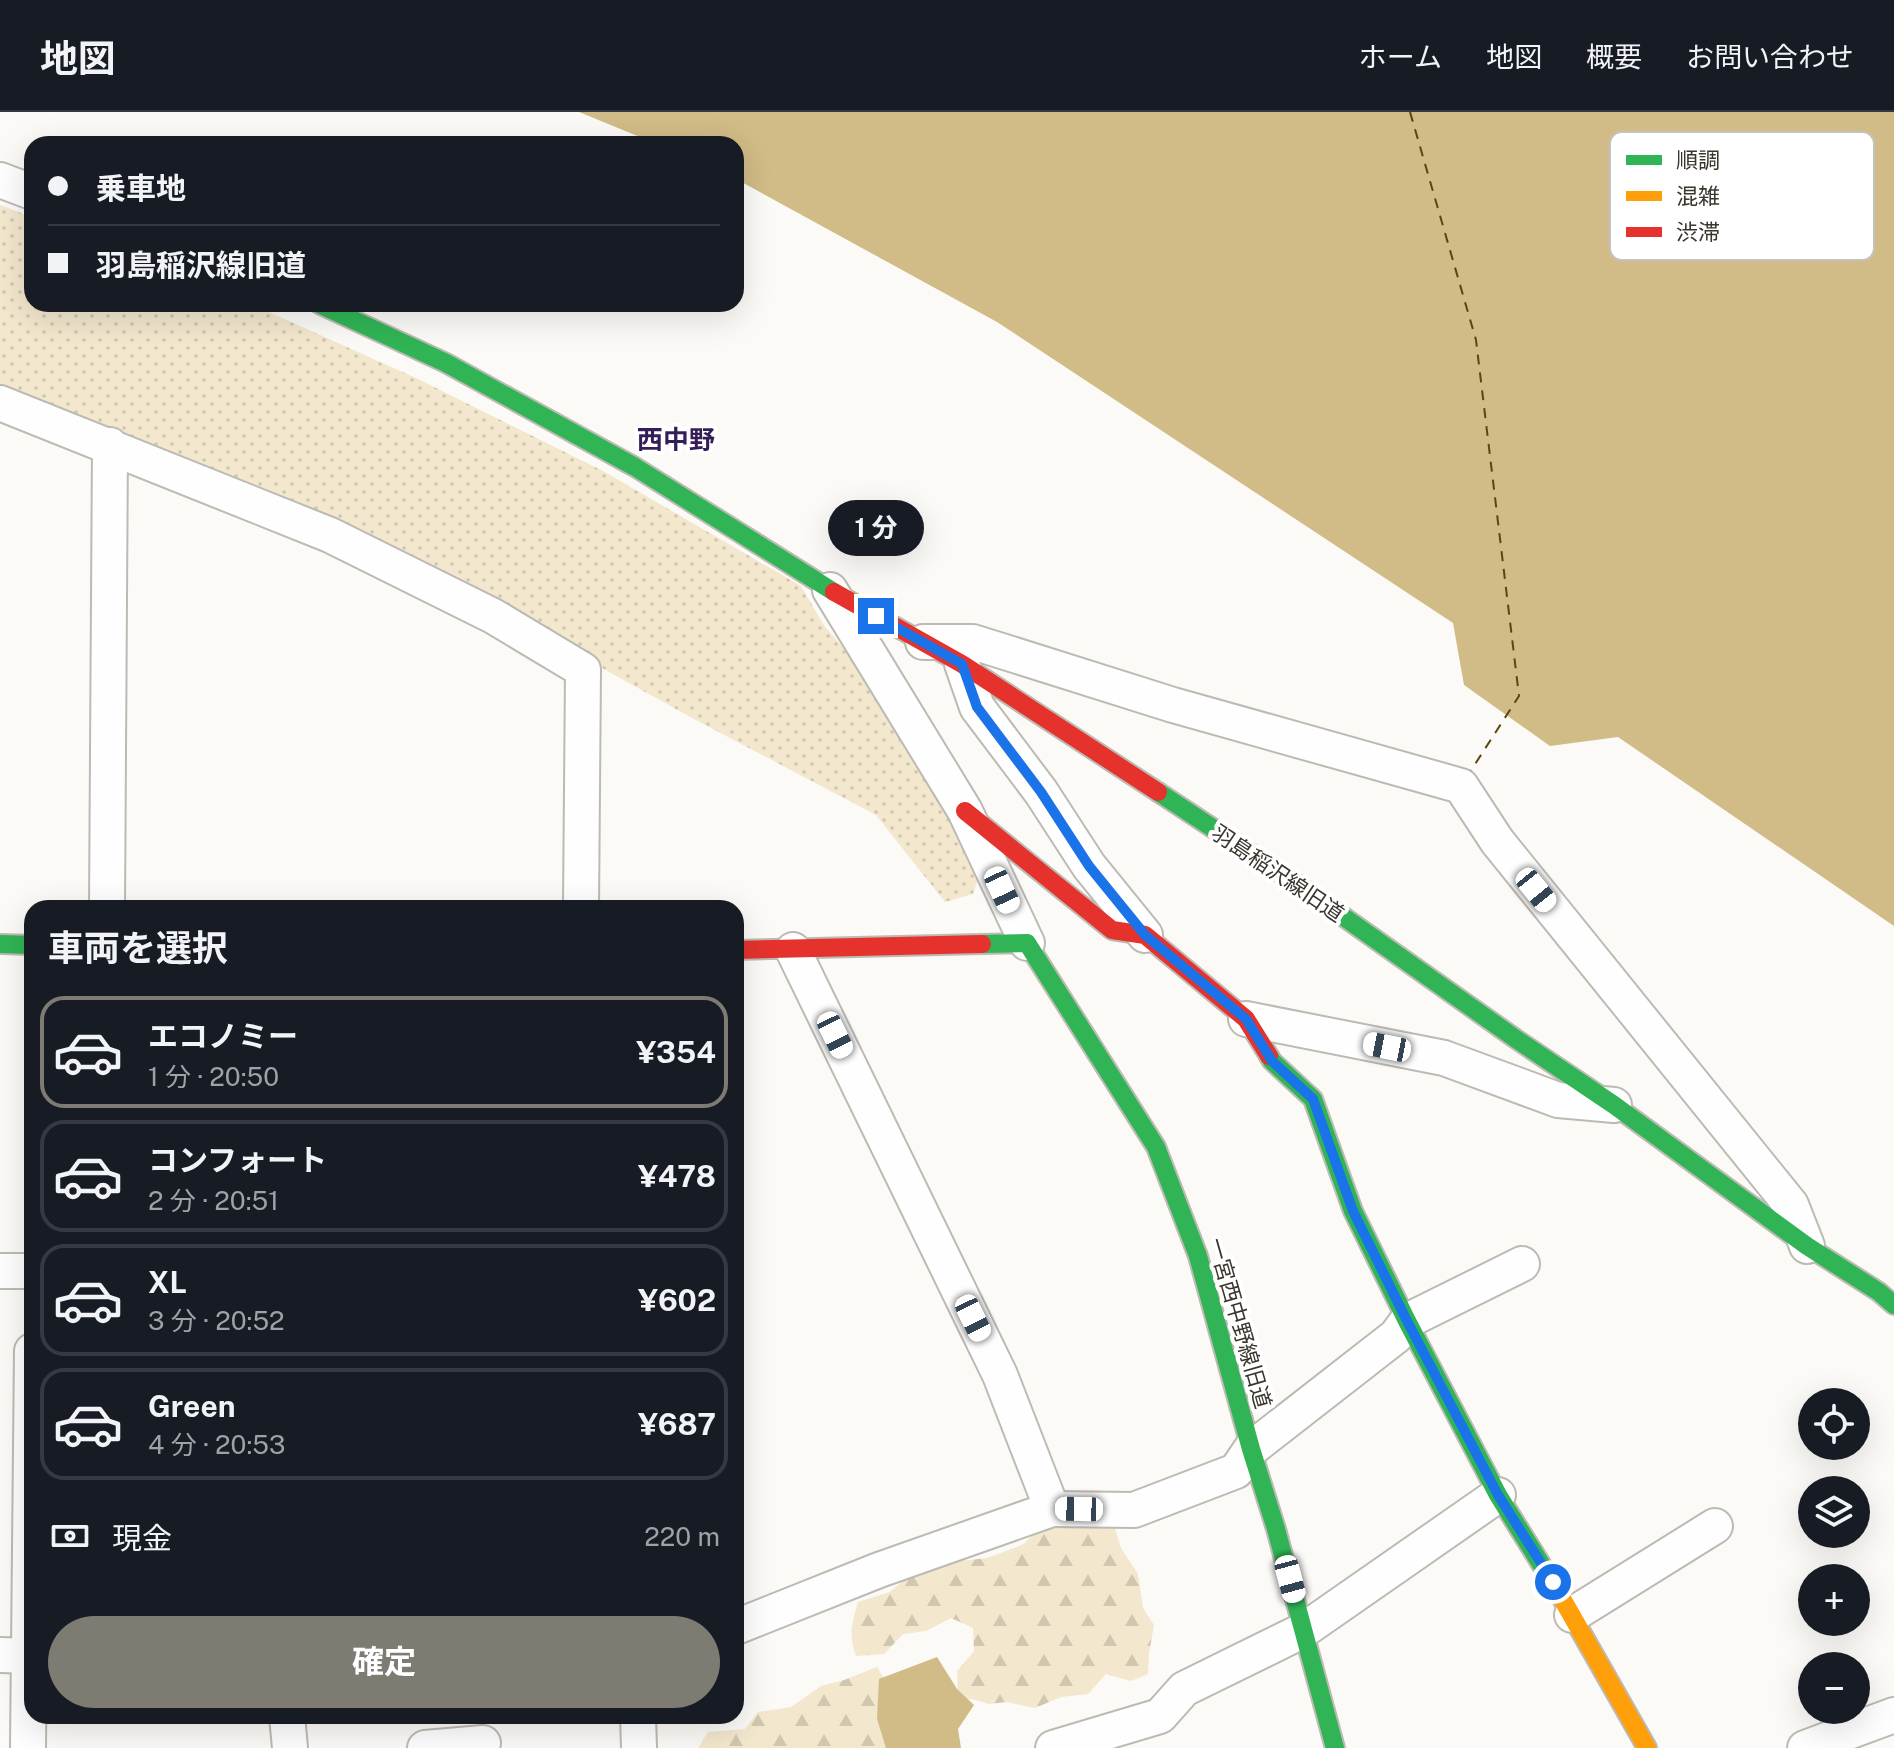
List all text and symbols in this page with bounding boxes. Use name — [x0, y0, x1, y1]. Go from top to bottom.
text: 地図 — [40, 36, 116, 81]
text: ホーム — [1359, 40, 1442, 73]
text: 地図 — [1486, 40, 1542, 73]
text: 概要 — [1586, 40, 1642, 73]
text: お問い合わせ — [1686, 40, 1854, 73]
legend — [1610, 132, 1874, 260]
text: 順調 — [1676, 147, 1720, 173]
text: 乗車地 — [96, 170, 186, 206]
text: 混雑 — [1676, 183, 1720, 209]
text: 渋滞 — [1676, 219, 1720, 245]
text: 羽島稲沢線旧道 — [96, 247, 306, 283]
district label: 西中野 — [637, 424, 715, 455]
callout: 1 分 — [828, 500, 924, 556]
text: 1 分 — [855, 512, 898, 543]
route end — [858, 598, 894, 634]
street label: 羽島稲沢線旧道 — [1207, 819, 1349, 927]
car — [981, 863, 1023, 917]
car — [1512, 864, 1560, 916]
text: 車両を選択 — [48, 927, 228, 969]
car — [814, 1008, 856, 1062]
icon: car — [52, 1016, 124, 1088]
text: エコノミー — [148, 1018, 298, 1054]
car — [1361, 1031, 1413, 1063]
text: ¥354 — [636, 1034, 716, 1070]
text: 1 分 · 20:50 — [148, 1061, 279, 1092]
icon: car — [52, 1140, 124, 1212]
text: コンフォート — [148, 1142, 327, 1178]
text: ¥478 — [638, 1158, 716, 1194]
text: 2 分 · 20:51 — [148, 1185, 279, 1216]
street label: 一宮西中野線旧道 — [1203, 1235, 1277, 1411]
icon: car — [52, 1264, 124, 1336]
text: XL — [148, 1264, 187, 1300]
text: ¥602 — [638, 1282, 716, 1318]
car — [952, 1291, 994, 1345]
text: 3 分 · 20:52 — [148, 1305, 285, 1336]
icon: car — [52, 1388, 124, 1460]
text: Green — [148, 1388, 235, 1424]
map controls — [1798, 1388, 1870, 1724]
button: locate — [1798, 1388, 1870, 1460]
text: ¥687 — [638, 1406, 716, 1442]
text: 4 分 · 20:53 — [148, 1429, 285, 1460]
button: layers — [1798, 1476, 1870, 1548]
car — [1055, 1497, 1103, 1521]
icon: cash — [48, 1514, 92, 1558]
text: 現金 — [112, 1520, 172, 1556]
text: 220 m — [644, 1521, 720, 1552]
car — [1272, 1553, 1308, 1605]
route start — [1535, 1564, 1571, 1600]
button: + — [1798, 1564, 1870, 1636]
button: 確定 — [48, 1616, 720, 1708]
button: − — [1798, 1652, 1870, 1724]

